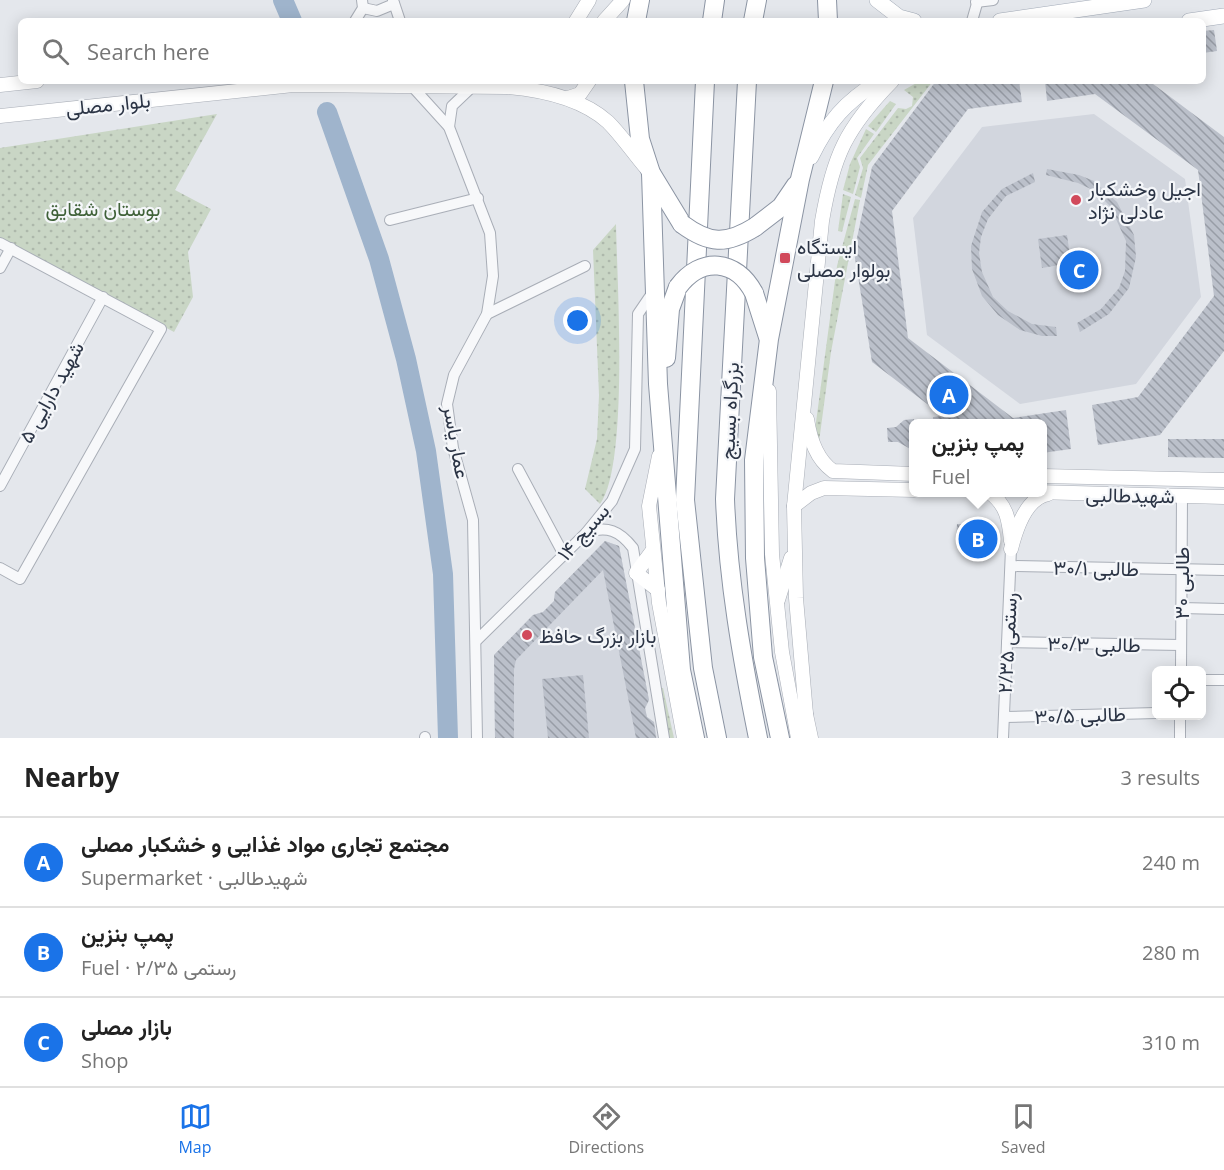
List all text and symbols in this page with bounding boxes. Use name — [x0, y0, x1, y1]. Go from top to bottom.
search box — [18, 18, 1206, 84]
icon: search — [39, 35, 72, 68]
text: Search here — [87, 36, 210, 66]
street label: بلوار مصلی — [64, 86, 152, 122]
place label: اجیل وخشکبار عادلی نژاد — [1087, 175, 1201, 225]
marker: اجیل وخشکبار عادلی نژاد — [1069, 193, 1083, 207]
park label: بوستان شقایق — [46, 195, 160, 222]
place label: ایستگاه بولوار مصلی — [797, 233, 890, 283]
pin: C — [1060, 248, 1098, 292]
marker: ایستگاه بولوار مصلی — [778, 251, 792, 265]
your location — [563, 306, 592, 335]
street label: شهید دارایی ۵ — [12, 336, 90, 448]
street label: بزرگراه بسیج — [713, 362, 746, 460]
pin: A — [930, 372, 968, 418]
street label: عمار یاسر — [437, 402, 477, 481]
popup — [909, 419, 1047, 497]
text: پمپ بنزین — [932, 427, 1024, 457]
text: Fuel — [932, 463, 970, 490]
street label: شهیدطالبی — [1085, 481, 1175, 509]
street label: بسیج ۱۴ — [551, 498, 616, 567]
pin: B — [958, 516, 998, 562]
street label: طالبی ۳۰ — [1168, 547, 1195, 619]
street label: طالبی ۳۰/۱ — [1053, 554, 1139, 582]
street label: رستمی ۲/۳۵ — [991, 592, 1023, 694]
place label: بازار بزرگ حافظ — [539, 622, 656, 649]
marker: بازار بزرگ حافظ — [520, 628, 534, 642]
street label: طالبی ۳۰/۳ — [1047, 630, 1141, 658]
map controls — [1152, 666, 1206, 720]
button: locate — [1152, 666, 1206, 720]
street label: طالبی ۳۰/۵ — [1034, 700, 1126, 730]
text: Nearby — [24, 759, 119, 795]
text: 3 results — [1120, 764, 1200, 791]
text: مجتمع تجاری مواد غذایی و خشکبار مصلی — [81, 828, 449, 858]
text: A — [37, 849, 50, 876]
text: 240 m — [1142, 849, 1200, 876]
text: Supermarket · شهیدطالبی — [81, 864, 308, 891]
text: پمپ بنزین — [81, 918, 174, 948]
text: B — [37, 939, 50, 966]
text: 280 m — [1142, 939, 1200, 966]
text: Fuel · رستمی ۲/۳۵ — [81, 954, 236, 981]
text: بازار مصلى — [81, 1011, 172, 1041]
text: C — [37, 1029, 50, 1056]
text: 310 m — [1142, 1029, 1200, 1056]
text: Shop — [81, 1047, 129, 1074]
tab: Map — [178, 1100, 212, 1158]
tab: Directions — [568, 1100, 644, 1158]
tab: Saved — [1001, 1100, 1046, 1158]

